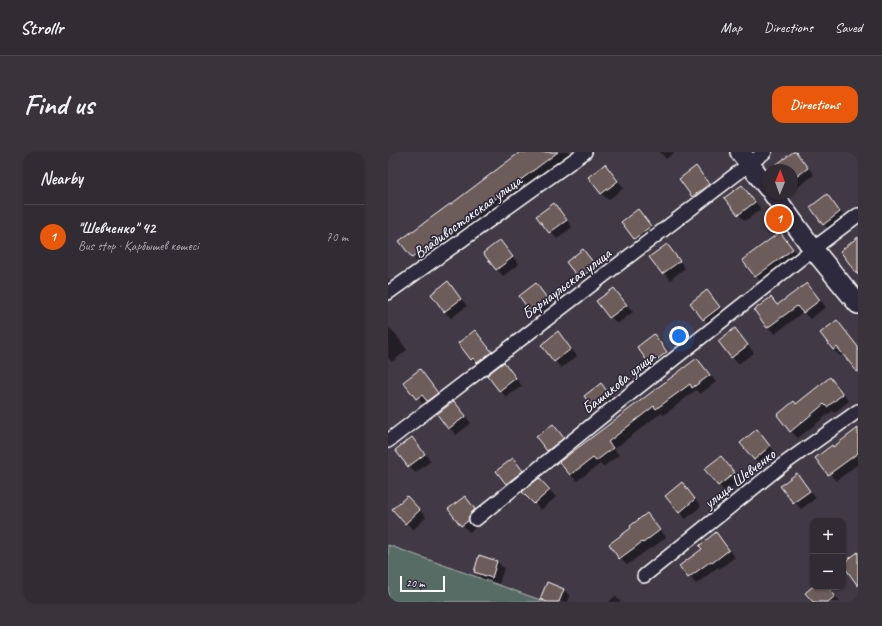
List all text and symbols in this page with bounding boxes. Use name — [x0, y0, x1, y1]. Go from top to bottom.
text: Strollr — [20, 16, 63, 40]
text: Map — [721, 19, 742, 36]
text: Directions — [764, 19, 813, 36]
text: Saved — [835, 19, 862, 36]
button: Directions — [772, 86, 858, 123]
text: Find us — [24, 87, 94, 122]
north arrow — [762, 164, 798, 200]
text: Nearby — [40, 168, 83, 189]
street label: Владивостокская улица — [410, 170, 527, 263]
pin: 1 — [766, 204, 792, 234]
text: "Шевченко" 42 — [78, 219, 155, 238]
text: 1 — [50, 229, 56, 245]
text: 70 m — [326, 229, 348, 245]
text: Bus stop · Қарбышев көшесі — [78, 238, 199, 254]
street label: Барнаульская улица — [518, 243, 616, 324]
your location — [669, 326, 689, 346]
street label: Башикова улица — [578, 346, 660, 418]
street label: улица Шевченко — [699, 444, 781, 514]
map controls — [810, 518, 846, 590]
button: + — [810, 518, 846, 554]
button: − — [810, 554, 846, 590]
scale bar — [400, 574, 445, 593]
text: 20 m — [406, 576, 425, 590]

